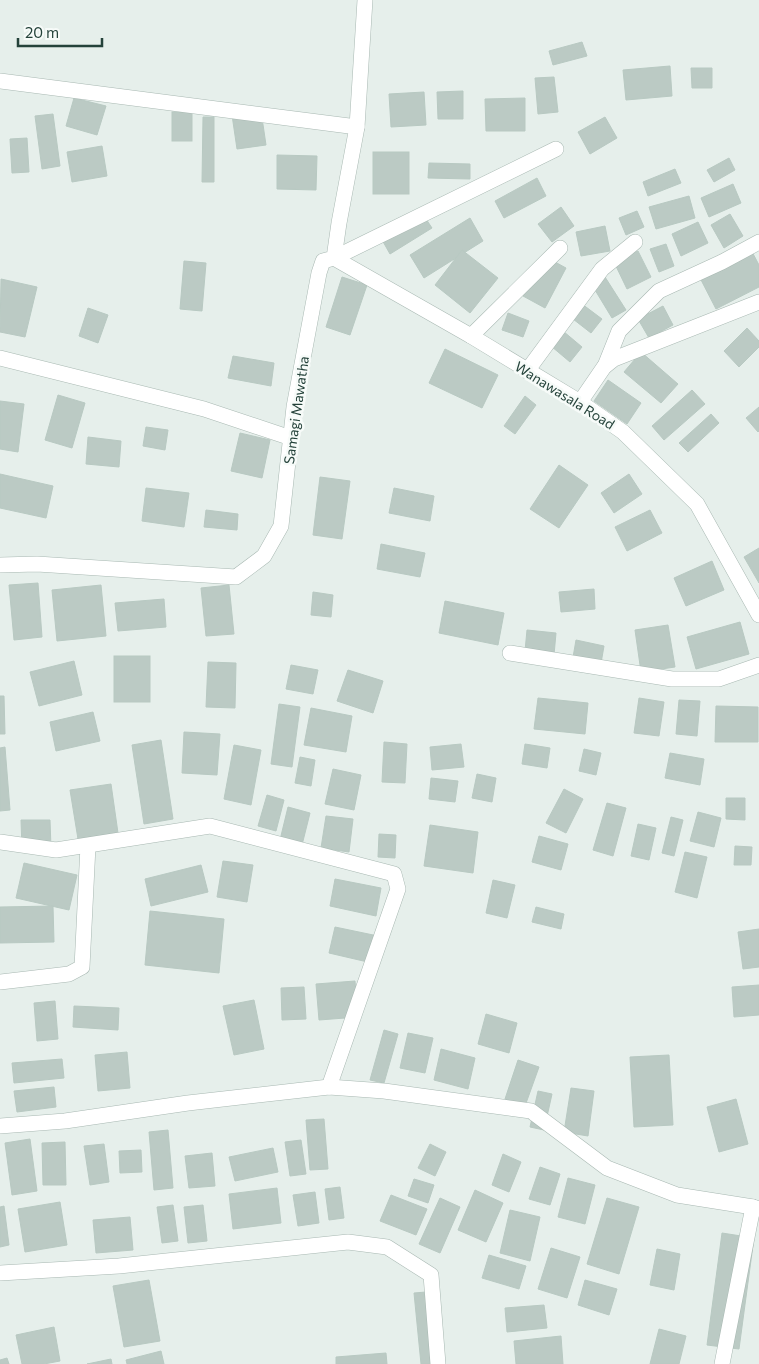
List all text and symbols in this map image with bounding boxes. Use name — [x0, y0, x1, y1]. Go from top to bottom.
scale bar — [18, 15, 101, 47]
text: 20 m — [25, 23, 59, 41]
street label: Samagi Mawatha — [280, 355, 312, 465]
street label: Wanawasala Road — [512, 357, 618, 433]

